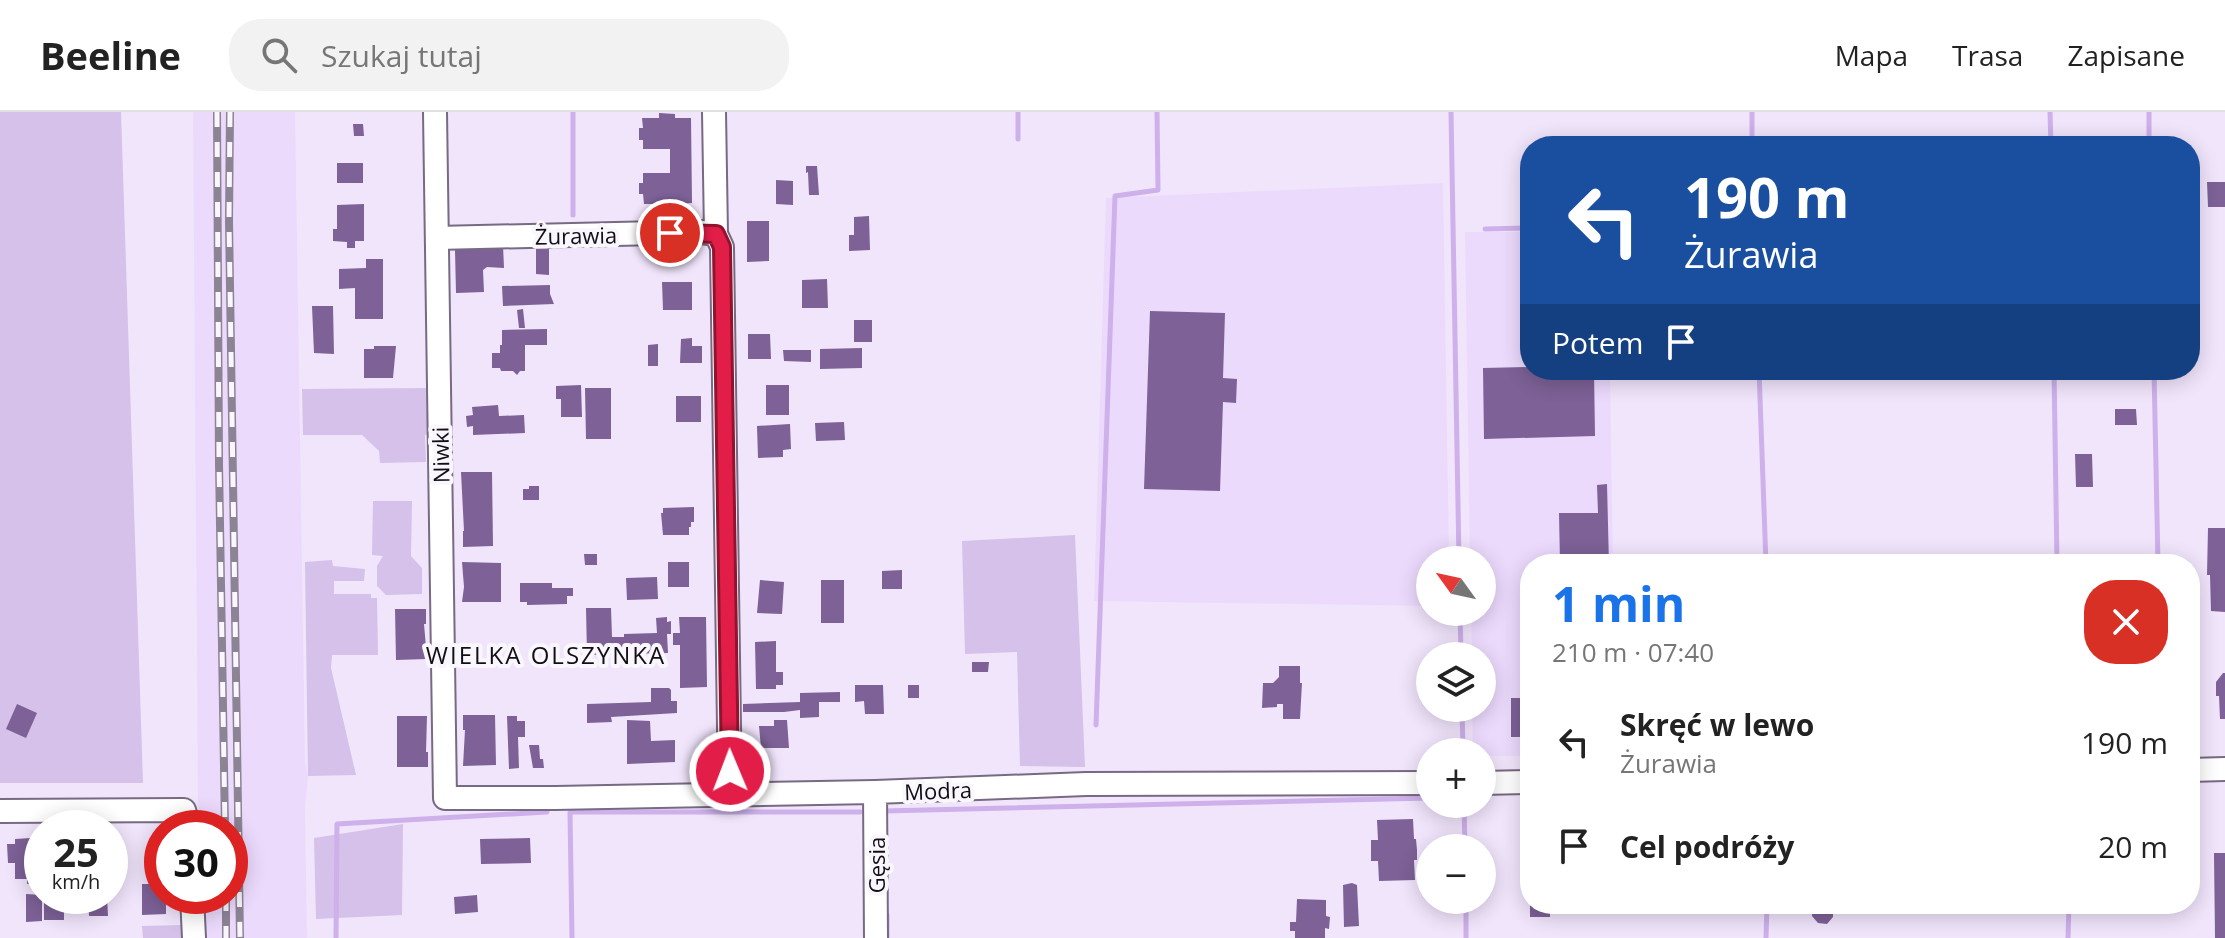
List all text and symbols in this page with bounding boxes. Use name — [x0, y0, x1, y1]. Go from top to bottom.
search box — [229, 19, 789, 91]
text: Beeline — [40, 29, 181, 81]
icon: search — [257, 33, 301, 77]
text: Szukaj tutaj — [321, 35, 482, 76]
text: Mapa — [1835, 36, 1908, 74]
text: Trasa — [1952, 36, 2023, 74]
text: Zapisane — [2067, 36, 2185, 74]
text: 190 m — [1684, 158, 1850, 234]
icon: left — [1552, 168, 1656, 272]
pin — [636, 199, 704, 267]
icon: arrive — [648, 211, 692, 255]
street label: Żurawia — [535, 219, 617, 251]
text: Żurawia — [1684, 230, 1818, 279]
icon: arrive — [1659, 320, 1703, 364]
text: Potem — [1552, 322, 1643, 363]
street label: Niwki — [425, 427, 455, 483]
north arrow — [1416, 546, 1496, 626]
map controls — [1416, 546, 1496, 914]
text: 1 min — [1552, 571, 1685, 636]
button: close — [2084, 580, 2168, 664]
text: 210 m · 07:40 — [1552, 634, 1714, 670]
district label: WIELKA OLSZYNKA — [426, 638, 666, 671]
button: layers — [1416, 642, 1496, 722]
text: Skręć w lewo — [1620, 704, 1814, 745]
icon: left — [1552, 720, 1596, 764]
text: 190 m — [2081, 722, 2168, 763]
position arrow — [688, 729, 772, 813]
button: + — [1416, 738, 1496, 818]
text: Żurawia — [1620, 745, 1717, 781]
street label: Modra — [904, 774, 972, 806]
speed limit sign: 30 — [144, 810, 248, 914]
text: 25 — [53, 824, 99, 879]
icon: arrive — [1552, 824, 1596, 868]
text: Cel podróży — [1620, 826, 1794, 867]
text: 20 m — [2098, 826, 2168, 867]
button: − — [1416, 834, 1496, 914]
street label: Gęsia — [861, 837, 891, 893]
text: km/h — [52, 868, 100, 895]

